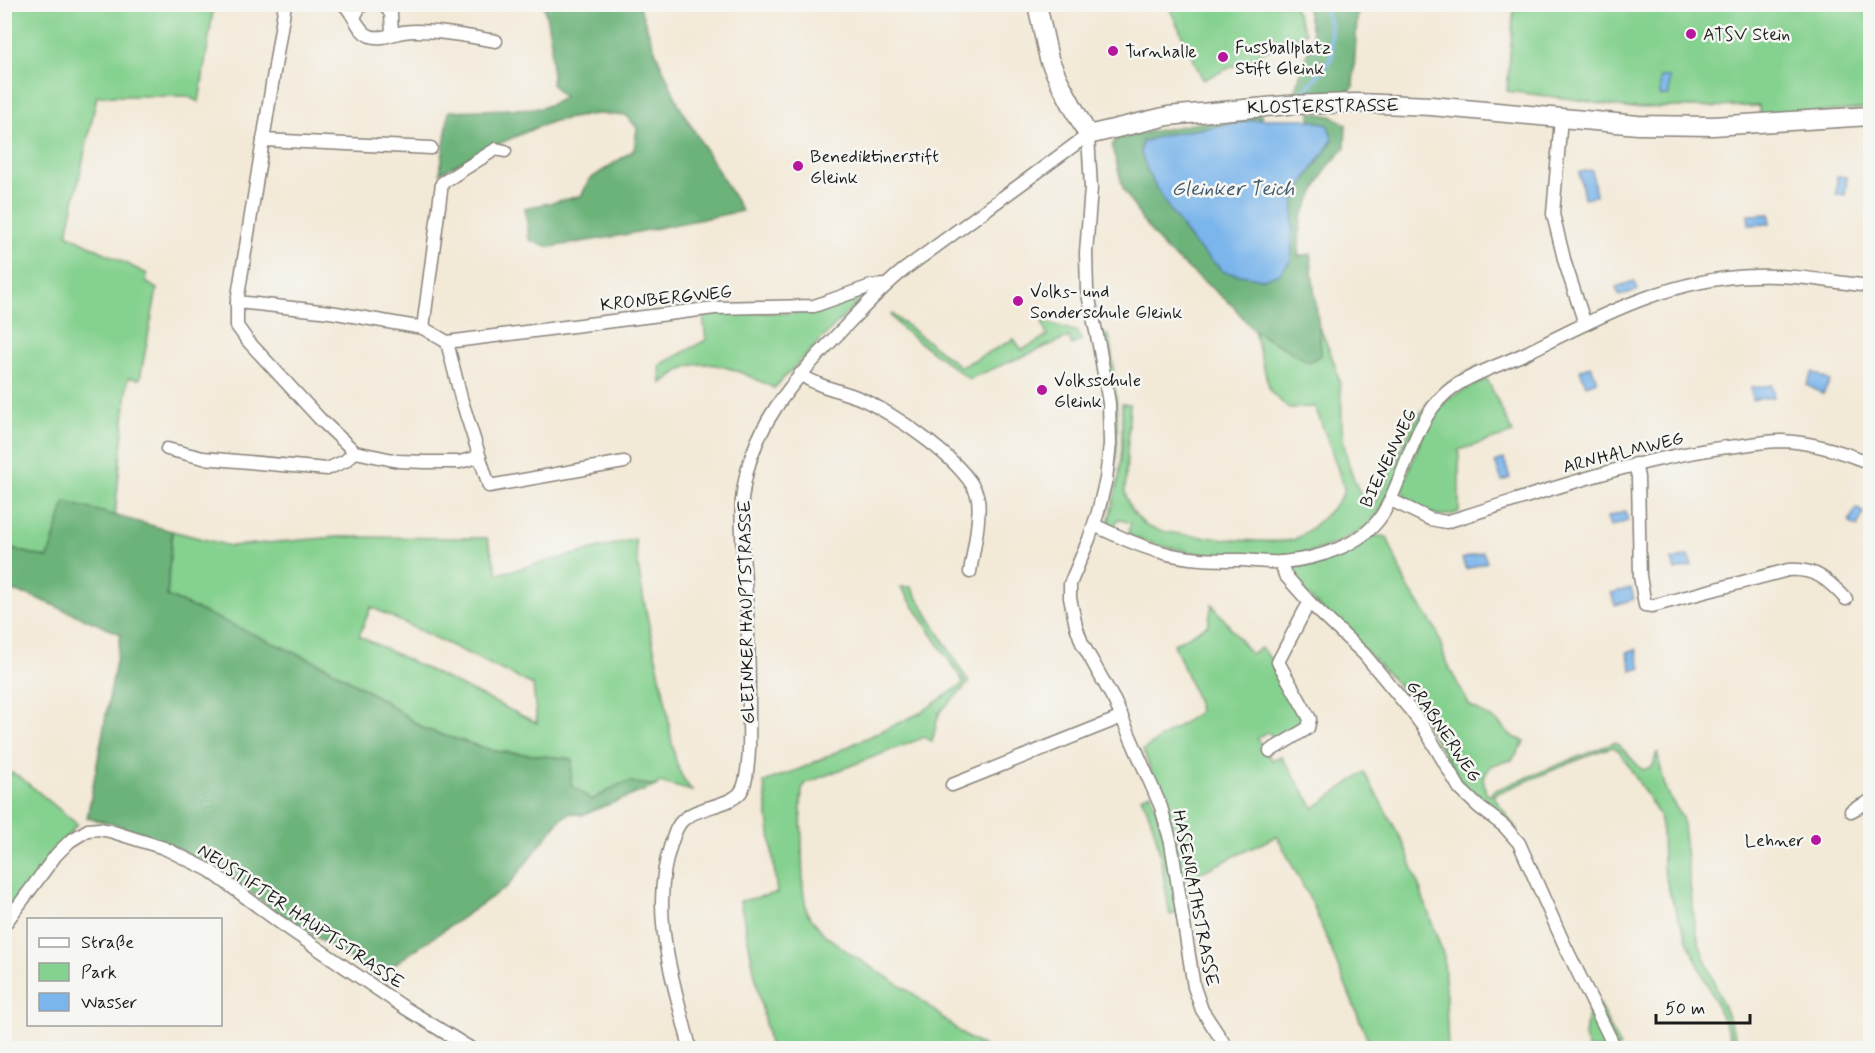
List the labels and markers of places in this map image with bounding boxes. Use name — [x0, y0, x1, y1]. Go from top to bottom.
place label: ATSV Stein — [1703, 23, 1790, 47]
marker: ATSV Stein — [1684, 27, 1698, 41]
place label: Fussballplatz Stift Gleink — [1235, 36, 1331, 81]
place label: Turnhalle — [1125, 40, 1197, 64]
marker: Turnhalle — [1106, 44, 1120, 58]
marker: Fussballplatz Stift Gleink — [1216, 50, 1230, 64]
place label: Benediktinerstift Gleink — [810, 145, 939, 190]
marker: Benediktinerstift Gleink — [791, 159, 805, 173]
place label: Volks- und Sonderschule Gleink — [1030, 280, 1182, 325]
marker: Volks- und Sonderschule Gleink — [1011, 294, 1025, 308]
place label: Volksschule Gleink — [1054, 369, 1141, 414]
marker: Volksschule Gleink — [1035, 383, 1049, 397]
place label: Lehner — [1745, 829, 1804, 853]
marker: Lehner — [1809, 833, 1823, 847]

